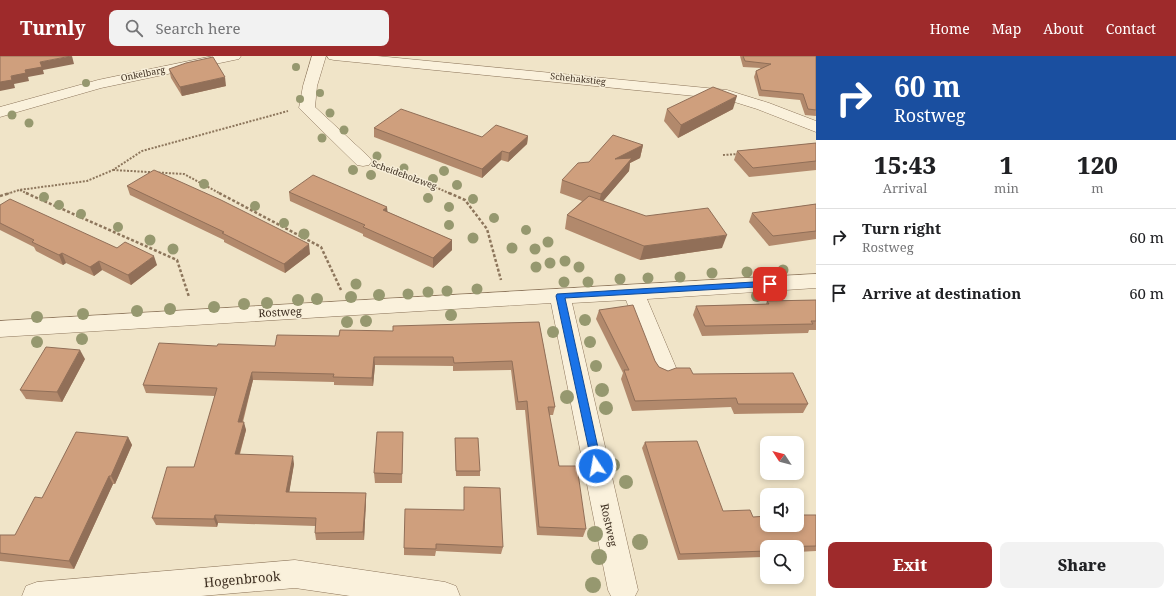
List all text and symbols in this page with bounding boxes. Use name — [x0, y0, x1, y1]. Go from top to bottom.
search box — [109, 10, 389, 46]
text: Turnly — [20, 15, 85, 41]
icon: search — [123, 17, 145, 39]
text: Search here — [155, 18, 241, 38]
text: Home — [930, 19, 970, 38]
text: Map — [992, 19, 1021, 38]
text: About — [1043, 19, 1084, 38]
text: Contact — [1106, 19, 1156, 38]
street label: Onkelbarg — [120, 63, 166, 84]
text: 60 m — [894, 67, 961, 105]
street label: Schehakstieg — [550, 69, 607, 88]
icon: right — [828, 72, 880, 124]
text: Rostweg — [894, 103, 965, 127]
text: 15:43 — [874, 148, 936, 181]
text: 1 — [1000, 148, 1013, 181]
text: 120 — [1077, 148, 1118, 181]
street label: Scheideholzweg — [370, 157, 439, 192]
text: Arrival — [883, 179, 927, 197]
text: min — [994, 179, 1019, 197]
text: m — [1091, 179, 1104, 197]
text: Turn right — [862, 218, 941, 238]
icon: right — [828, 226, 850, 248]
text: 60 m — [1129, 227, 1164, 247]
text: Rostweg — [862, 238, 914, 256]
pin — [753, 267, 787, 301]
icon: arrive — [759, 273, 781, 295]
icon: arrive — [828, 282, 850, 304]
text: Arrive at destination — [862, 283, 1021, 303]
text: 60 m — [1129, 283, 1164, 303]
street label: Rostweg — [258, 303, 302, 320]
north arrow — [760, 436, 804, 480]
map controls — [760, 436, 804, 584]
position arrow — [575, 445, 617, 487]
button: sound — [760, 488, 804, 532]
street label: Rostweg — [598, 502, 621, 548]
button: search — [760, 540, 804, 584]
button: Exit — [828, 542, 992, 588]
button: Share — [1000, 542, 1164, 588]
street label: Hogenbrook — [203, 567, 281, 591]

